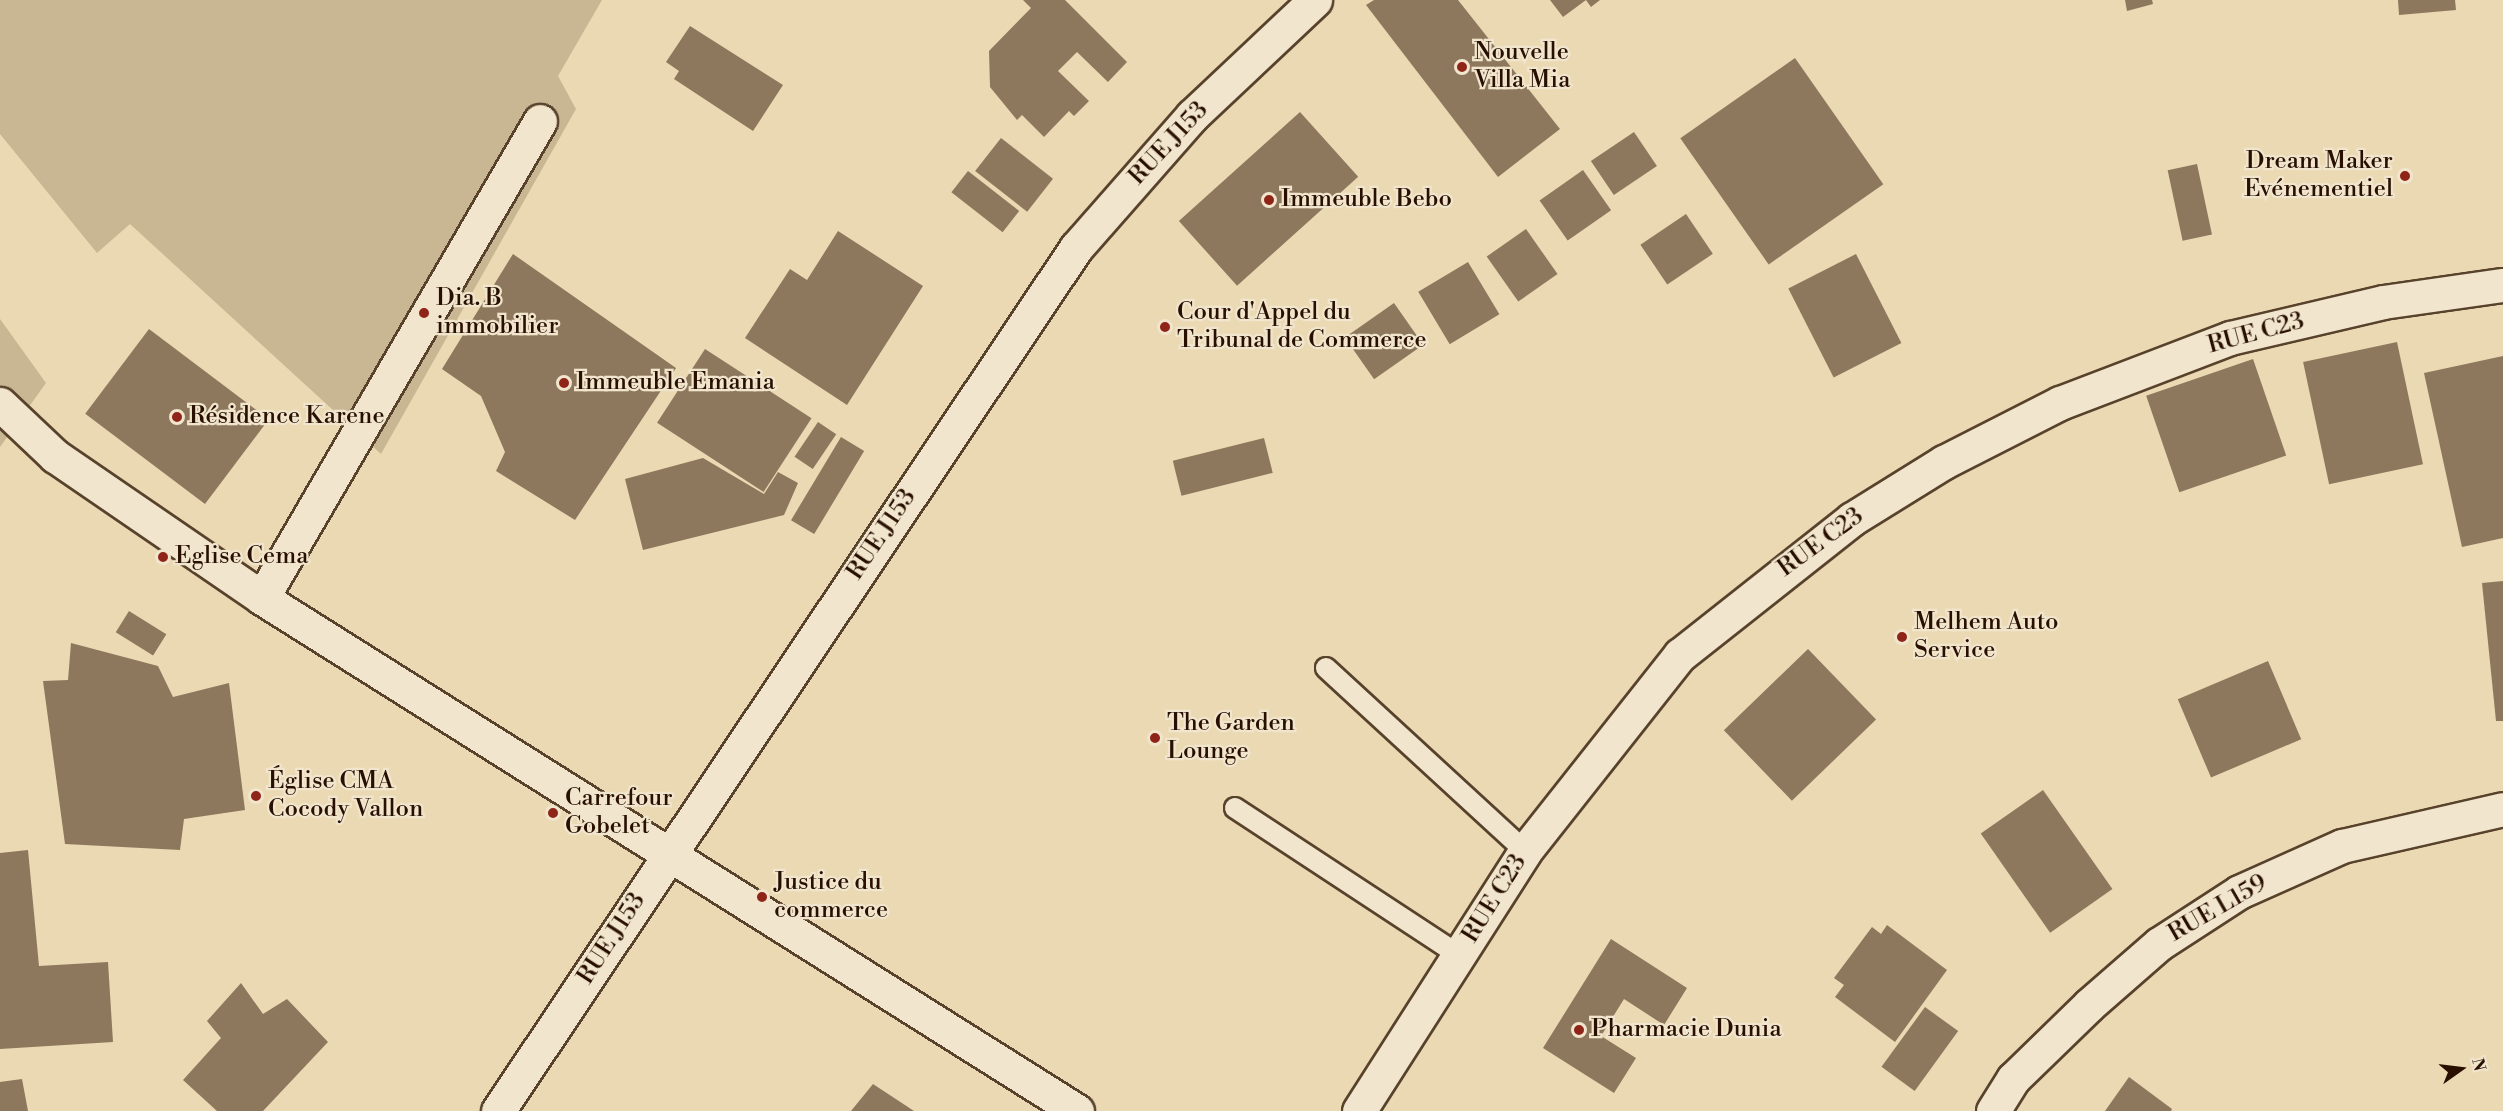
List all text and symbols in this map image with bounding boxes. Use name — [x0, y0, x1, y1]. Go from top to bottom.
place label: Nouvelle Villa Mia — [1474, 39, 1570, 95]
marker: Nouvelle Villa Mia — [1455, 60, 1469, 74]
street label: RUE J153 — [1123, 96, 1215, 192]
place label: Dream Maker Evénementiel — [2244, 148, 2393, 204]
marker: Dream Maker Evénementiel — [2398, 169, 2412, 183]
place label: Immeuble Bebo — [1281, 186, 1452, 214]
marker: Immeuble Bebo — [1262, 193, 1276, 207]
place label: Dia. B immobilier — [436, 285, 559, 341]
place label: Cour d'Appel du Tribunal de Commerce — [1177, 299, 1427, 355]
marker: Dia. B immobilier — [417, 306, 431, 320]
street label: RUE C23 — [2205, 307, 2307, 361]
marker: Cour d'Appel du Tribunal de Commerce — [1158, 320, 1172, 334]
place label: Immeuble Emania — [576, 369, 775, 397]
marker: Immeuble Emania — [557, 376, 571, 390]
place label: Résidence Karene — [189, 403, 385, 431]
marker: Résidence Karene — [170, 410, 184, 424]
street label: RUE J153 — [841, 484, 923, 586]
street label: RUE C23 — [1773, 502, 1869, 584]
place label: Eglise Cema — [175, 543, 308, 571]
marker: Eglise Cema — [156, 550, 170, 564]
place label: Melhem Auto Service — [1914, 609, 2058, 665]
marker: Melhem Auto Service — [1895, 630, 1909, 644]
place label: The Garden Lounge — [1167, 710, 1295, 766]
marker: The Garden Lounge — [1148, 731, 1162, 745]
place label: Église CMA Cocody Vallon — [268, 768, 423, 824]
place label: Carrefour Gobelet — [565, 785, 673, 841]
marker: Église CMA Cocody Vallon — [249, 789, 263, 803]
marker: Carrefour Gobelet — [546, 806, 560, 820]
street label: RUE C23 — [1457, 850, 1533, 948]
place label: Justice du commerce — [774, 869, 888, 925]
street label: RUE L159 — [2163, 869, 2273, 949]
street label: RUE J153 — [572, 888, 652, 990]
marker: Justice du commerce — [755, 890, 769, 904]
place label: Pharmacie Dunia — [1591, 1016, 1782, 1044]
marker: Pharmacie Dunia — [1572, 1023, 1586, 1037]
north arrow — [2431, 1039, 2491, 1099]
text: N — [2467, 1056, 2490, 1073]

